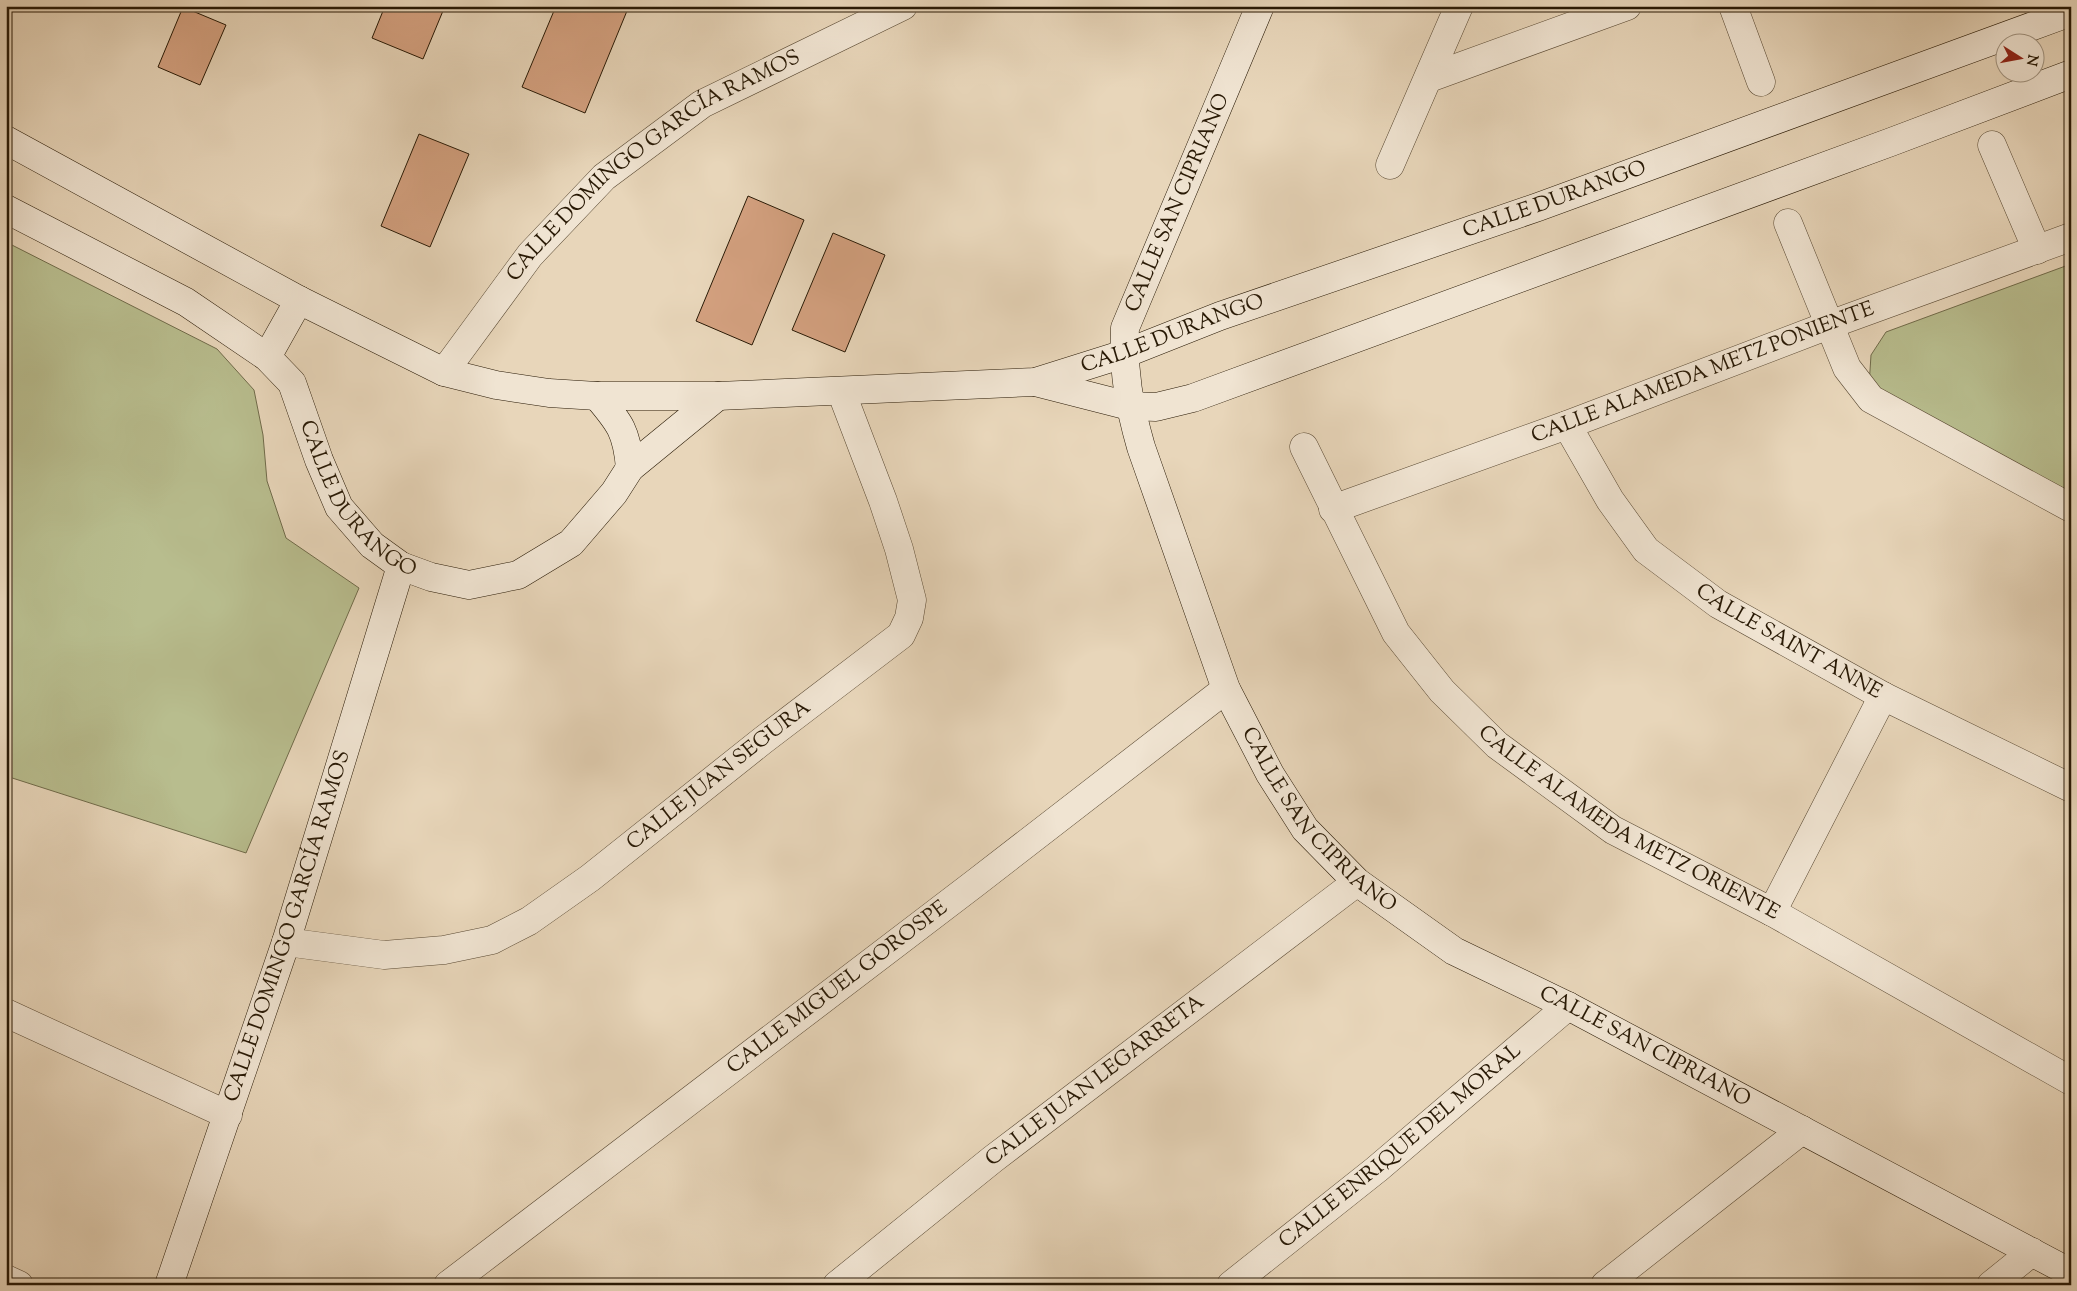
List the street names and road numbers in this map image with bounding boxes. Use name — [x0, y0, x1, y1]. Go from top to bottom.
street label: CALLE DOMINGO GARCÍA RAMOS — [500, 43, 806, 288]
street label: CALLE SAN CIPRIANO — [1118, 89, 1238, 317]
street label: CALLE DURANGO — [1459, 154, 1651, 247]
street label: CALLE DURANGO — [1077, 287, 1268, 382]
street label: CALLE ALAMEDA METZ PONIENTE — [1527, 295, 1879, 452]
street label: CALLE DURANGO — [291, 416, 421, 585]
street label: CALLE SAINT ANNE — [1689, 577, 1887, 708]
street label: CALLE JUAN SEGURA — [620, 694, 818, 858]
street label: CALLE ALAMEDA METZ ORIENTE — [1471, 719, 1785, 928]
street label: CALLE SAN CIPRIANO — [1233, 722, 1403, 920]
street label: CALLE DOMINGO GARCÍA RAMOS — [217, 747, 359, 1106]
street label: CALLE MIGUEL GOROSPE — [721, 894, 955, 1082]
street label: CALLE SAN CIPRIANO — [1534, 979, 1756, 1115]
street label: CALLE JUAN LEGARRETA — [979, 988, 1211, 1174]
street label: CALLE ENRIQUE DEL MORAL — [1273, 1037, 1529, 1256]

